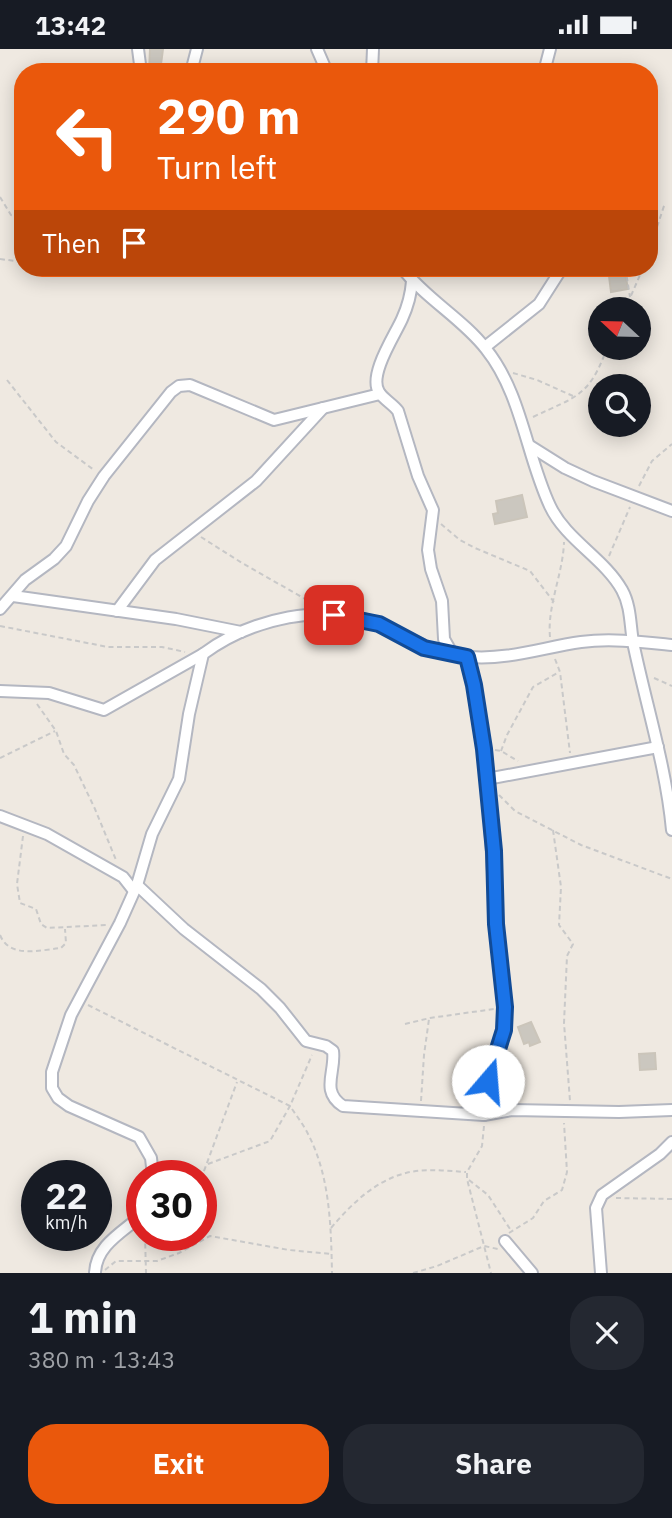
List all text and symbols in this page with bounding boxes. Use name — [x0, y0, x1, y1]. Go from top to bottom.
text: 13:42 — [35, 8, 106, 42]
text: 290 m — [157, 84, 301, 147]
icon: left — [42, 91, 133, 182]
text: Turn left — [157, 146, 277, 188]
icon: arrive — [115, 224, 153, 262]
text: Then — [42, 226, 101, 260]
north arrow — [588, 297, 651, 361]
map controls — [588, 297, 651, 437]
button: search — [588, 374, 651, 437]
pin — [304, 585, 364, 645]
icon: arrive — [315, 596, 353, 634]
position arrow — [451, 1044, 525, 1118]
speed limit sign: 30 — [126, 1160, 217, 1251]
text: 22 — [45, 1173, 88, 1219]
text: km/h — [45, 1211, 88, 1234]
text: 1 min — [28, 1290, 138, 1345]
button: close — [570, 1296, 644, 1370]
text: 380 m · 13:43 — [28, 1344, 175, 1374]
button: Exit — [28, 1424, 329, 1504]
button: Share — [343, 1424, 644, 1504]

